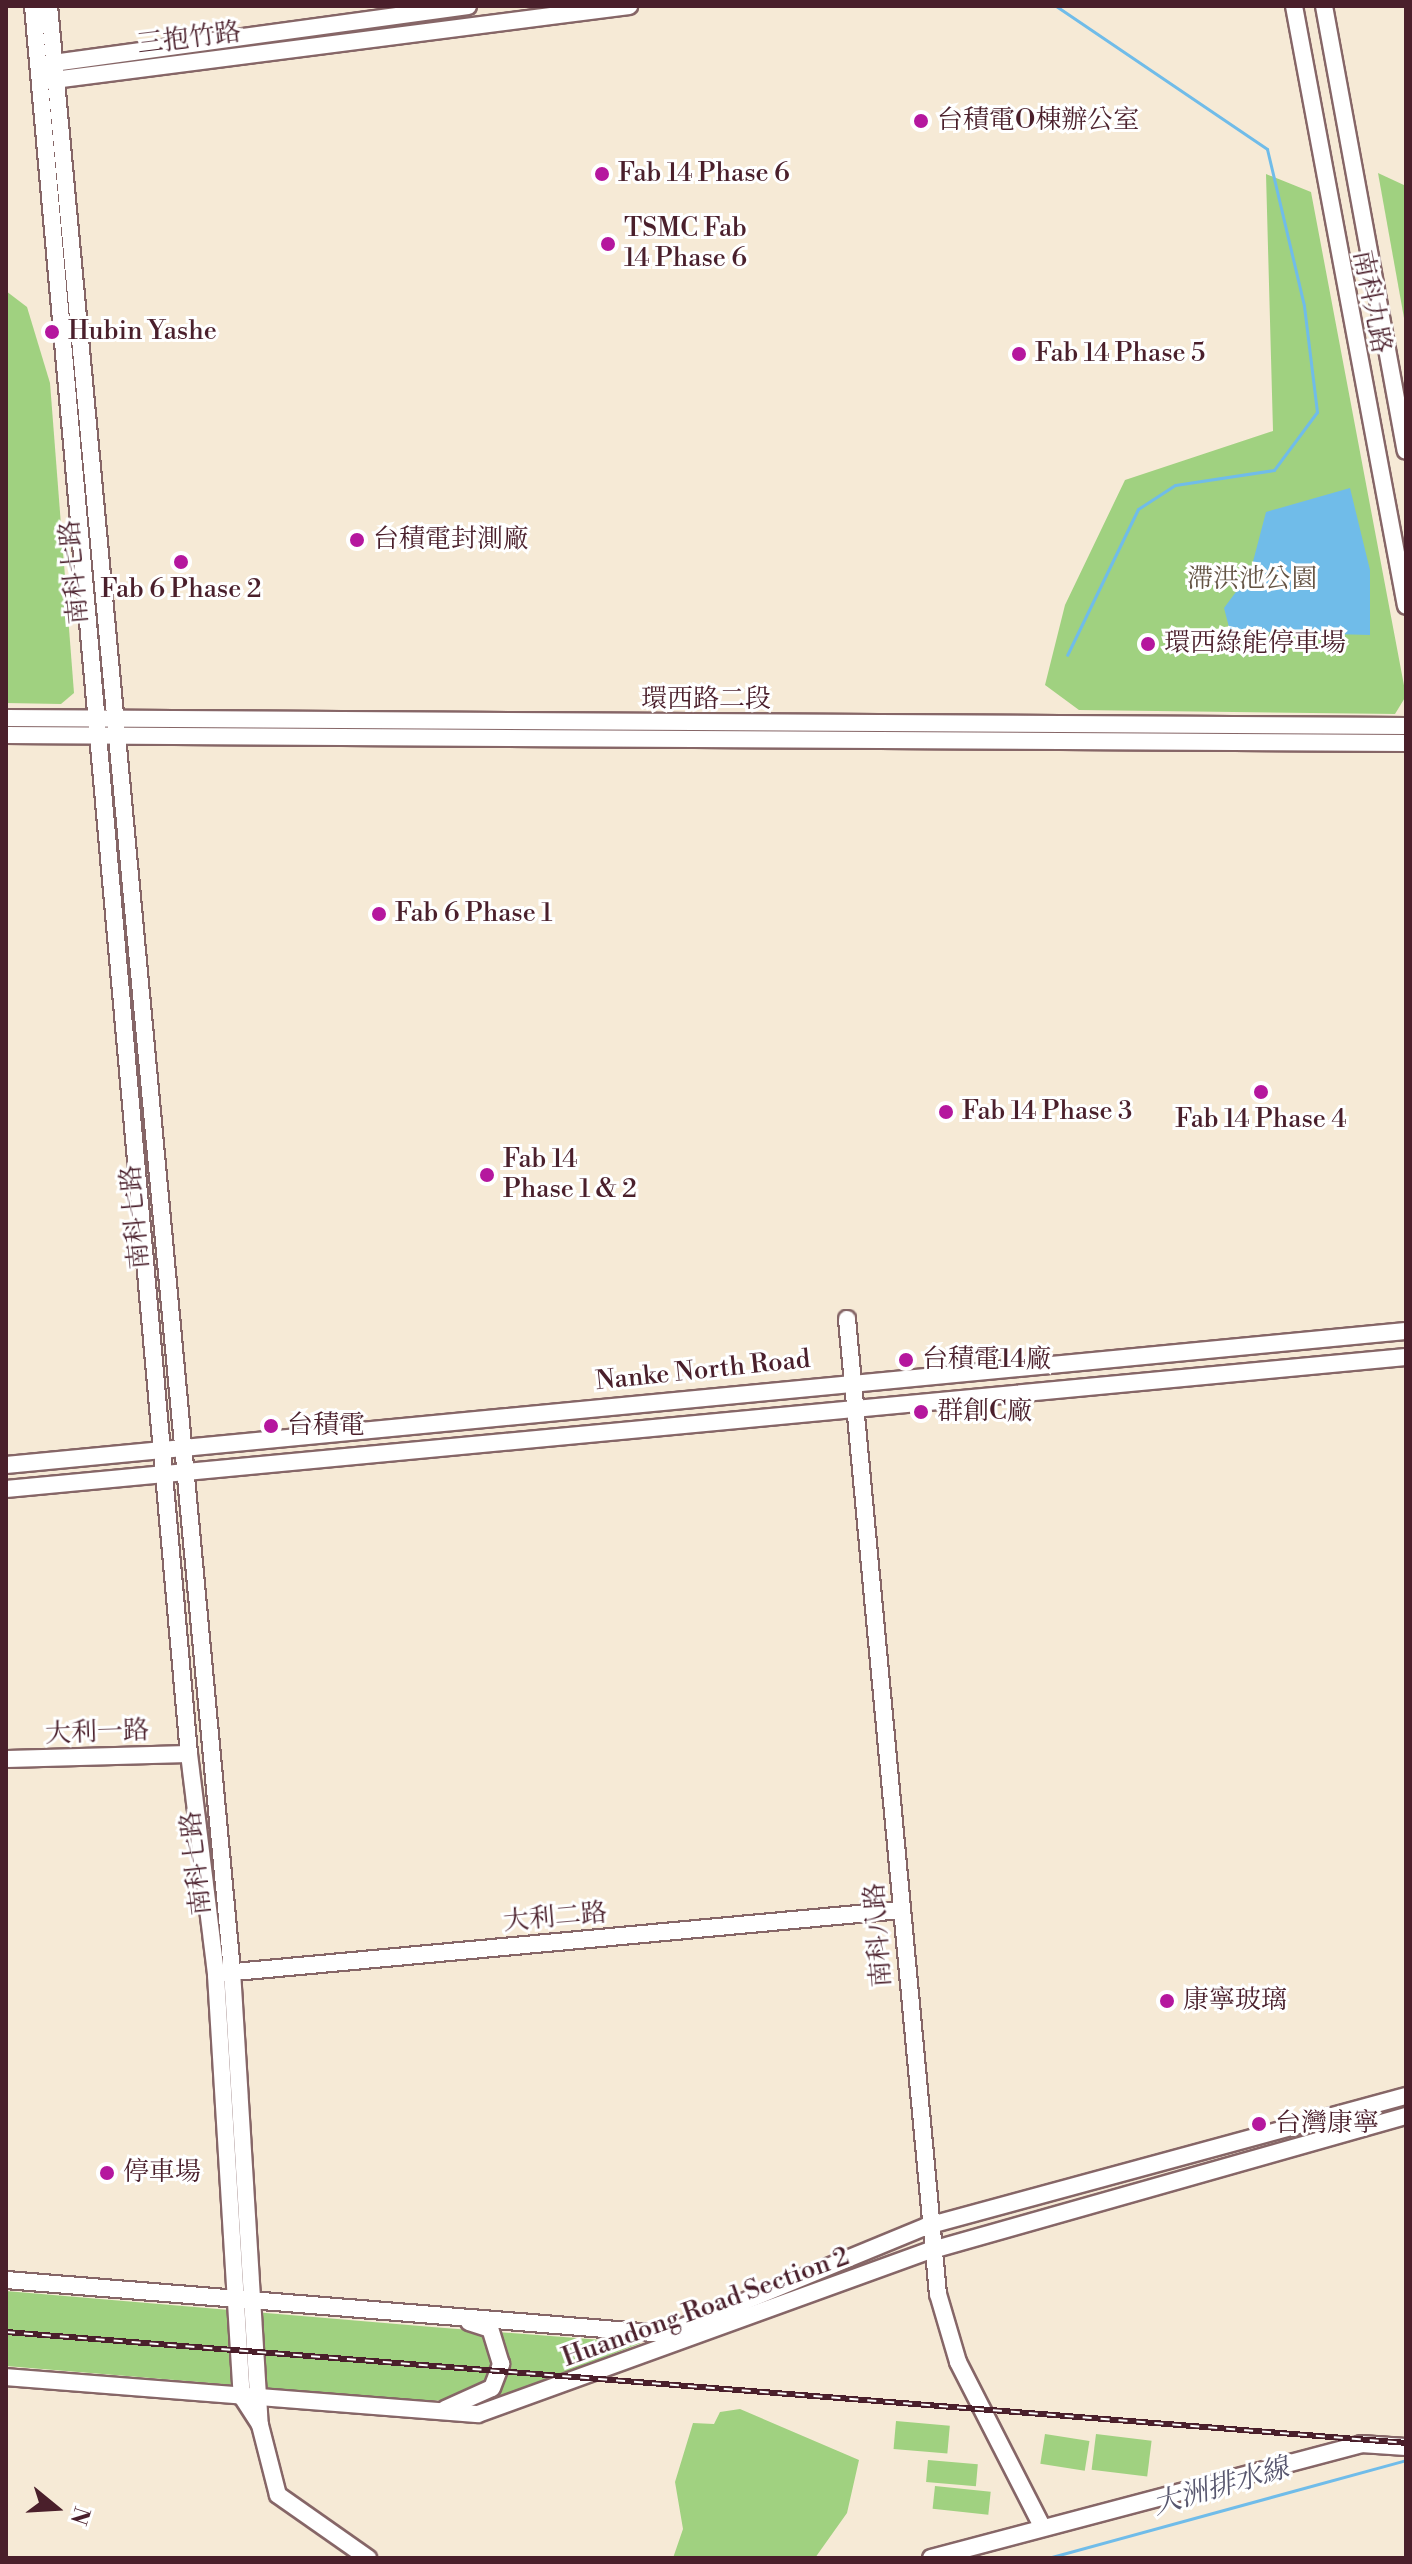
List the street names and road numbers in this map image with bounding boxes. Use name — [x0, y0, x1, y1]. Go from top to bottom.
street label: 三抱竹路 — [135, 17, 243, 61]
street label: 南科九路 — [1346, 248, 1396, 356]
street label: 南科七路 — [55, 519, 95, 625]
street label: 環西路二段 — [641, 684, 771, 716]
street label: 南科七路 — [116, 1164, 156, 1270]
street label: Nanke North Road — [594, 1344, 812, 1398]
street label: 大利一路 — [44, 1716, 150, 1750]
street label: 南科七路 — [176, 1810, 218, 1916]
street label: 南科八路 — [860, 1882, 898, 1988]
street label: 大利二路 — [502, 1898, 608, 1938]
street label: Huandong Road Section 2 — [558, 2242, 854, 2374]

